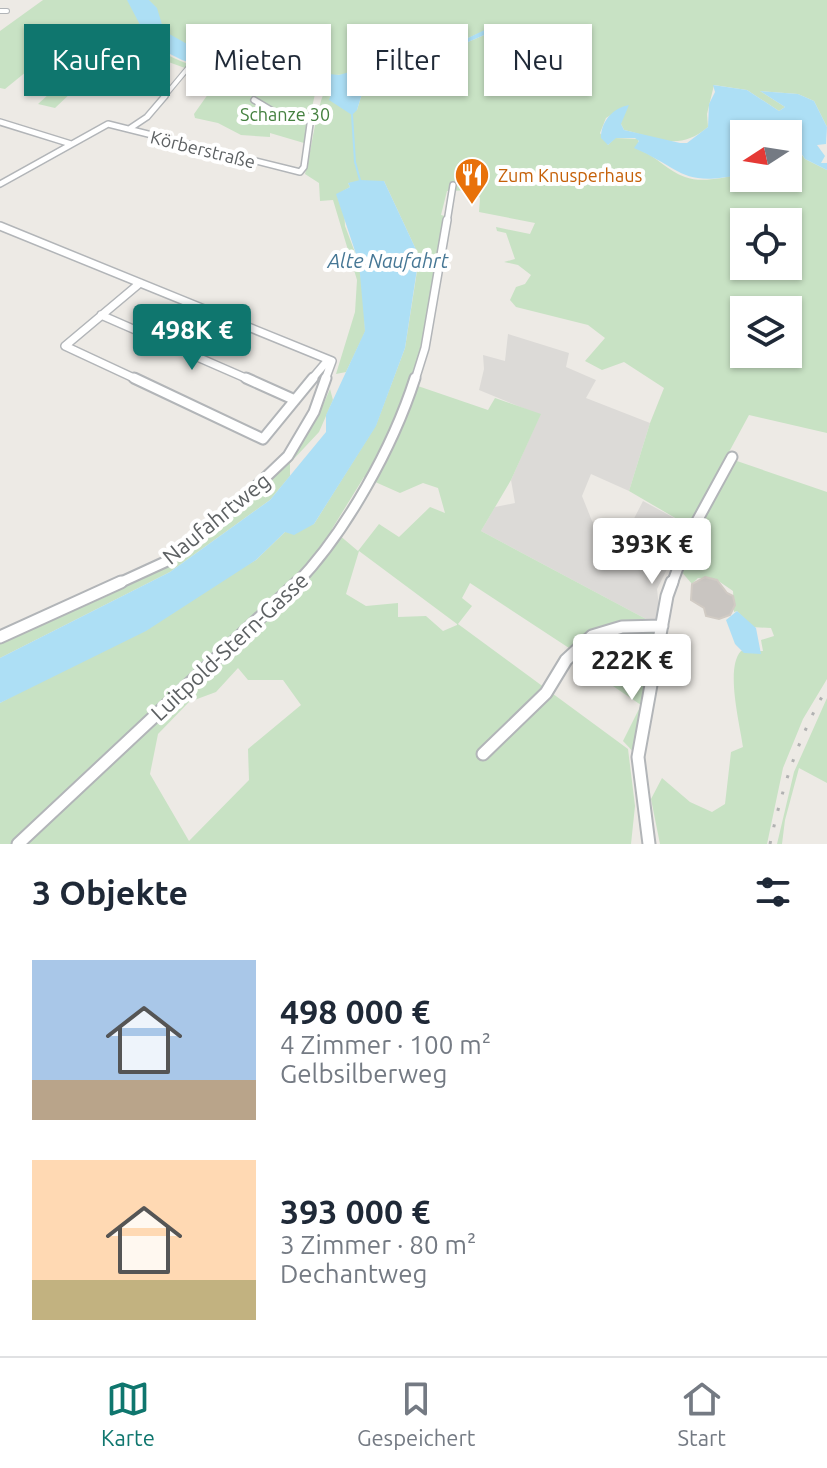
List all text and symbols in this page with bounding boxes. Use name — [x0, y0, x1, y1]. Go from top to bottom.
chip: Kaufen — [24, 24, 170, 96]
chip: Mieten — [186, 24, 331, 96]
chip: Filter — [347, 24, 468, 96]
chip: Neu — [484, 24, 592, 96]
park label: Schanze 30 — [240, 104, 330, 124]
north arrow — [730, 120, 802, 192]
map controls — [730, 120, 802, 368]
street label: Körberstraße — [149, 126, 257, 172]
restaurant icon: Zum Knusperhaus — [453, 156, 491, 206]
place label: Zum Knusperhaus — [498, 165, 642, 185]
button: locate — [730, 208, 802, 280]
water label: Alte Naufahrt — [327, 249, 449, 272]
button: layers — [730, 296, 802, 368]
pin: 498K € — [127, 304, 257, 372]
text: 498K € — [151, 315, 233, 344]
street label: Naufahrtweg — [157, 467, 275, 569]
pin: 393K € — [587, 518, 717, 586]
text: 393K € — [611, 529, 693, 558]
street label: Luitpold-Stern-Gasse — [145, 567, 313, 725]
pin: 222K € — [567, 634, 697, 702]
text: 222K € — [591, 645, 673, 674]
icon: filters — [751, 870, 795, 914]
text: 3 Objekte — [32, 873, 188, 911]
icon: home — [96, 992, 192, 1088]
text: 498 000 € — [280, 992, 430, 1030]
text: 4 Zimmer · 100 m² — [280, 1030, 491, 1059]
text: Gelbsilberweg — [280, 1059, 447, 1088]
icon: home — [96, 1192, 192, 1288]
text: 393 000 € — [280, 1192, 430, 1230]
text: 3 Zimmer · 80 m² — [280, 1230, 476, 1259]
text: Dechantweg — [280, 1259, 428, 1288]
tab: Karte — [101, 1377, 155, 1450]
tab: Gespeichert — [357, 1377, 475, 1450]
tab: Start — [678, 1377, 726, 1450]

